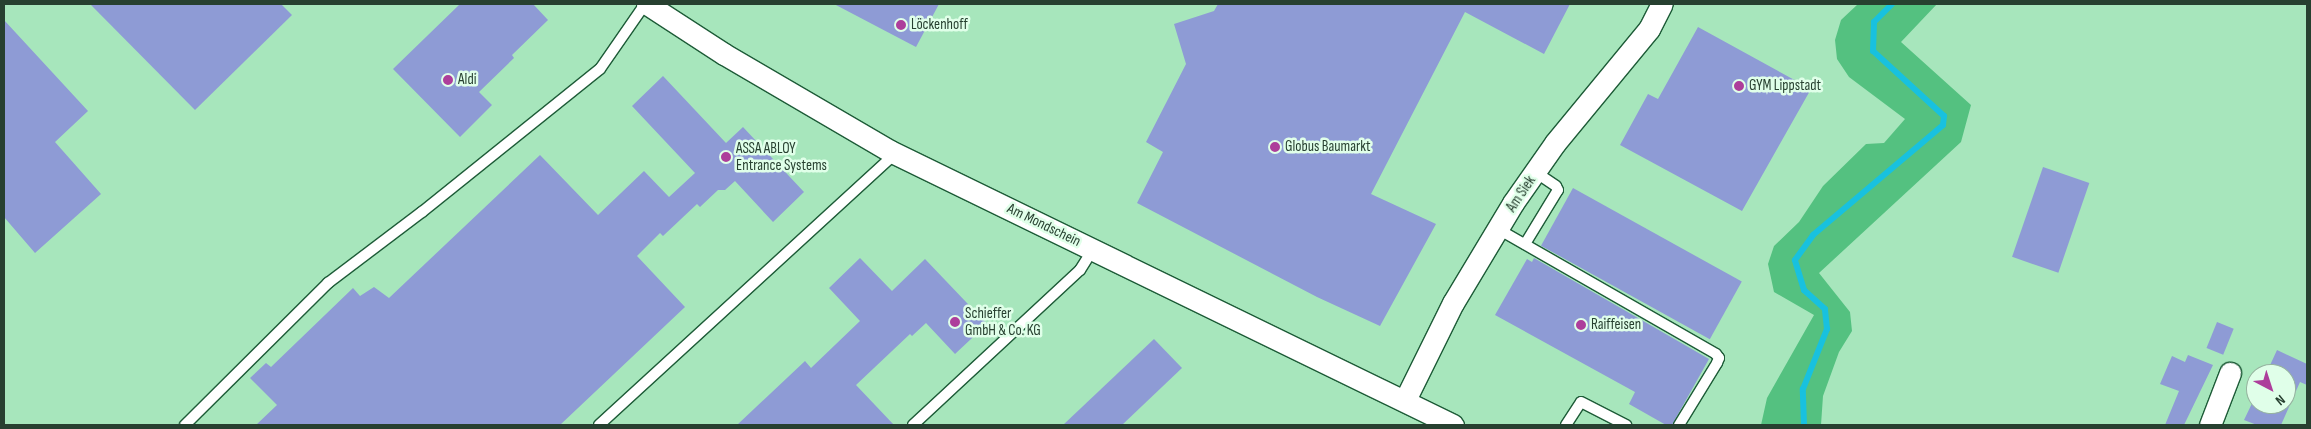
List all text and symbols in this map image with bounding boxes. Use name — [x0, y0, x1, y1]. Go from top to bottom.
place label: Löckenhoff — [911, 16, 968, 34]
marker: Löckenhoff — [895, 19, 907, 31]
place label: Aldi — [458, 71, 476, 89]
marker: Aldi — [442, 74, 454, 86]
place label: GYM Lippstadt — [1749, 77, 1821, 95]
marker: GYM Lippstadt — [1733, 80, 1745, 92]
place label: Globus Baumarkt — [1285, 138, 1371, 156]
place label: ASSA ABLOY Entrance Systems — [736, 139, 827, 174]
marker: Globus Baumarkt — [1269, 141, 1281, 153]
marker: ASSA ABLOY Entrance Systems — [720, 151, 732, 163]
street label: Am Siek — [1502, 173, 1540, 215]
street label: Am Mondschein — [1004, 199, 1084, 251]
place label: Schieffer GmbH & Co. KG — [965, 304, 1041, 339]
marker: Schieffer GmbH & Co. KG — [949, 316, 961, 328]
place label: Raiffeisen — [1591, 316, 1641, 334]
marker: Raiffeisen — [1575, 319, 1587, 331]
north arrow — [2246, 364, 2296, 414]
text: N — [2272, 391, 2289, 409]

